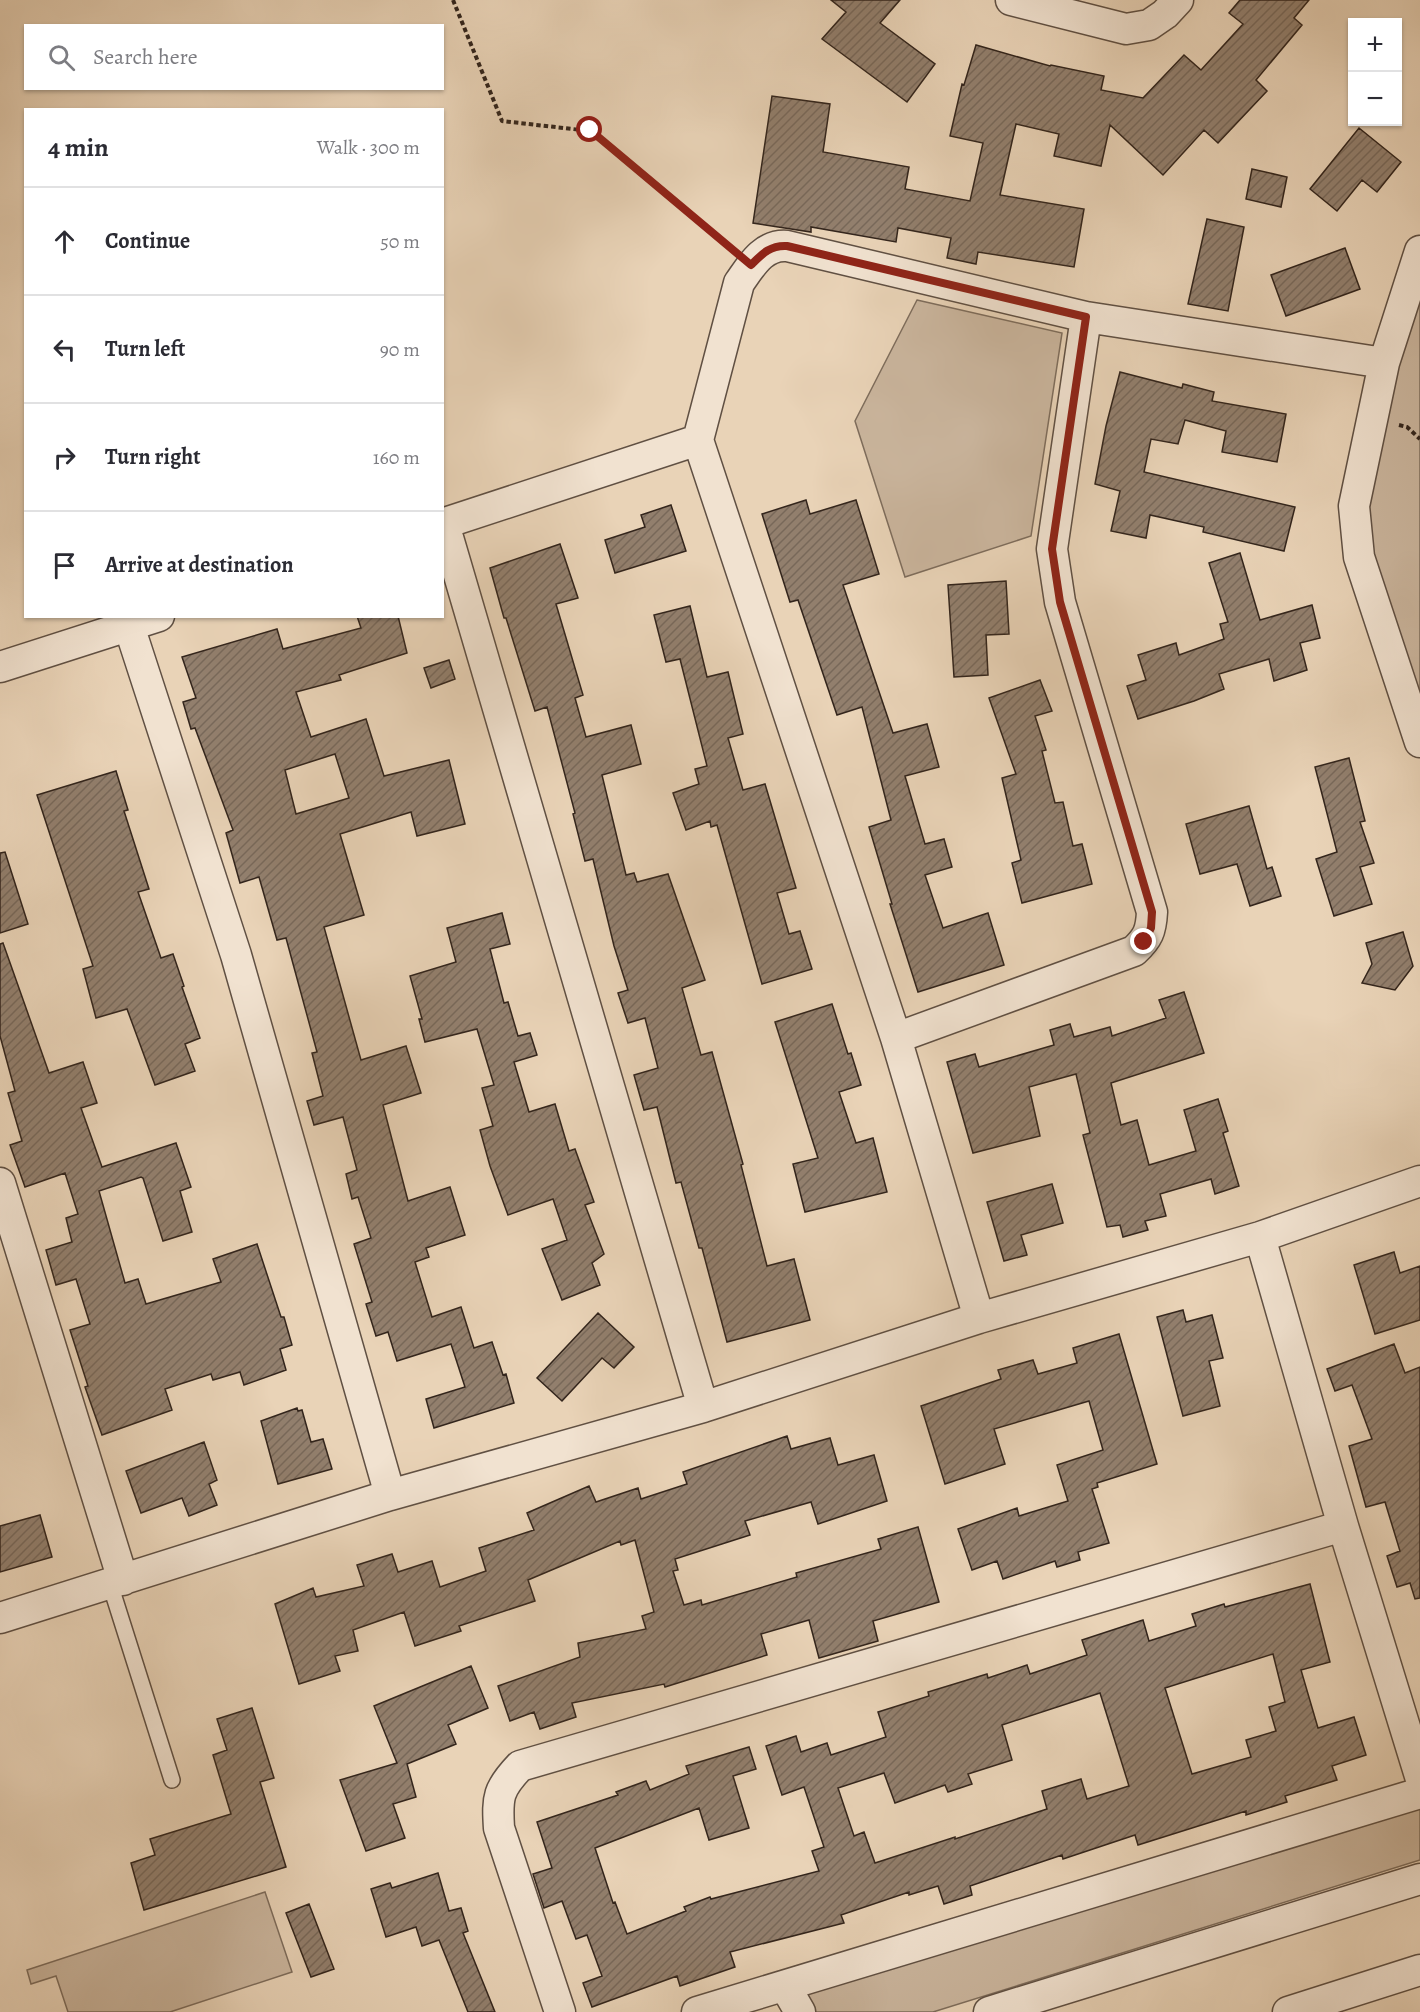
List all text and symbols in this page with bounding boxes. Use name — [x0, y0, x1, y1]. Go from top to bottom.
map controls — [1348, 18, 1402, 126]
button: + — [1348, 18, 1402, 72]
search box — [24, 24, 444, 90]
icon: search — [45, 41, 78, 74]
text: Search here — [93, 42, 198, 72]
button: − — [1348, 72, 1402, 126]
route start — [576, 116, 602, 142]
text: 4 min — [48, 130, 109, 165]
text: Walk · 300 m — [317, 134, 420, 161]
icon: ahead — [48, 225, 81, 258]
text: Continue — [105, 226, 190, 256]
text: 50 m — [380, 228, 420, 255]
icon: left — [48, 333, 81, 366]
text: Turn left — [105, 334, 185, 364]
text: 90 m — [380, 336, 420, 363]
icon: right — [48, 441, 81, 474]
text: Turn right — [105, 442, 201, 472]
text: 160 m — [373, 444, 420, 471]
icon: arrive — [48, 549, 81, 582]
text: Arrive at destination — [105, 550, 294, 580]
route end — [1130, 928, 1156, 954]

